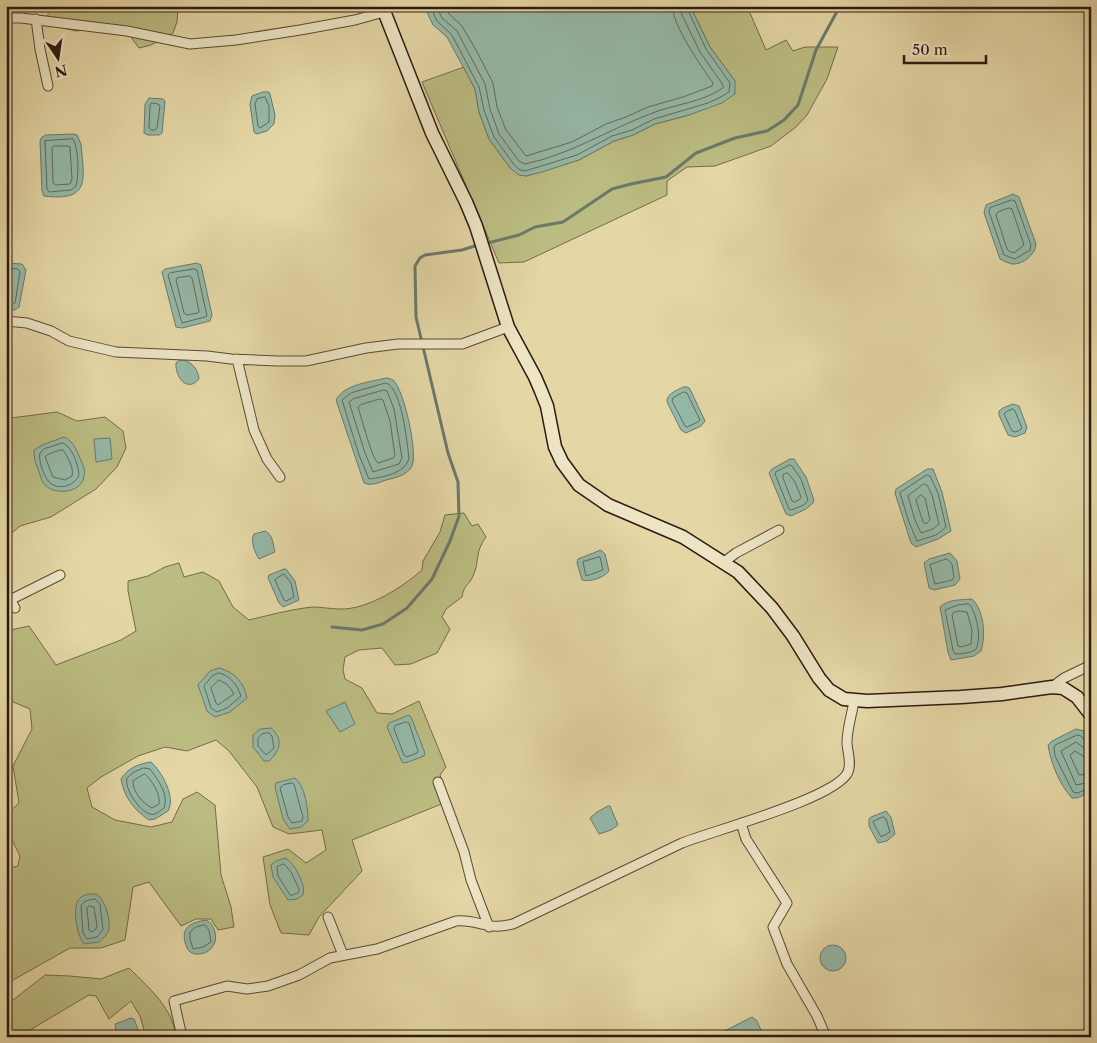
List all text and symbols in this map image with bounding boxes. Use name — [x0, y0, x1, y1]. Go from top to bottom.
north arrow — [32, 32, 82, 82]
scale bar — [904, 32, 987, 64]
text: 50 m — [912, 40, 948, 59]
text: N — [53, 61, 69, 81]

